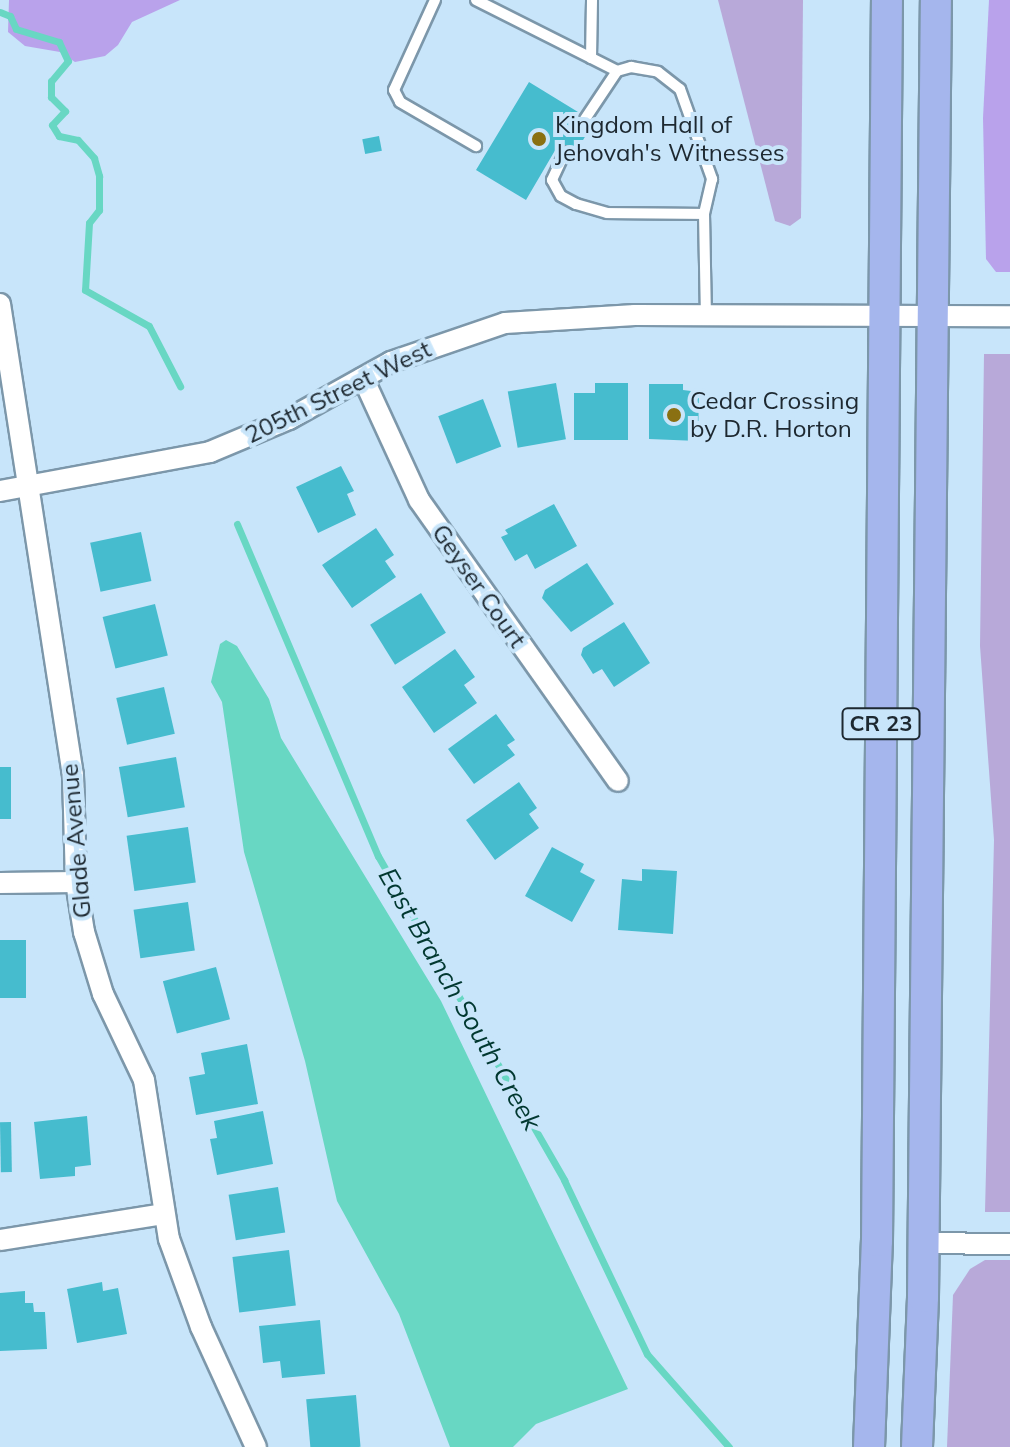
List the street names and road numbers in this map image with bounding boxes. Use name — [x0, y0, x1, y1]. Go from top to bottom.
street label: 205th Street West — [240, 335, 436, 449]
street label: Geyser Court — [426, 519, 532, 653]
road number: CR 23 — [841, 706, 921, 742]
street label: Glade Avenue — [55, 763, 97, 919]

